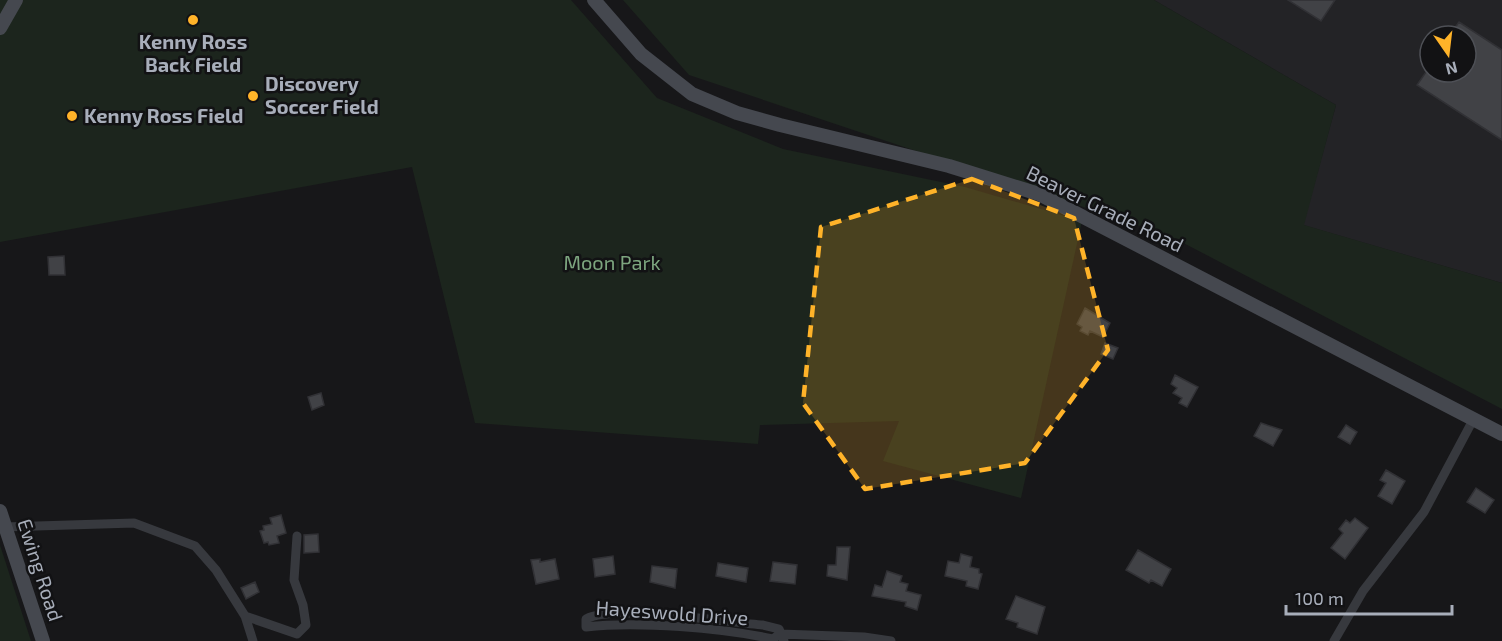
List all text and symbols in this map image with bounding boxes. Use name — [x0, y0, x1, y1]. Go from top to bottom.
marker: Kenny Ross Back Field — [186, 13, 200, 27]
north arrow — [1418, 24, 1478, 84]
place label: Kenny Ross Back Field — [139, 29, 247, 76]
text: N — [1444, 58, 1460, 80]
place label: Discovery Soccer Field — [265, 71, 379, 118]
marker: Discovery Soccer Field — [246, 89, 260, 103]
place label: Kenny Ross Field — [84, 103, 244, 128]
marker: Kenny Ross Field — [65, 109, 79, 123]
street label: Beaver Grade Road — [1023, 160, 1188, 257]
park label: Moon Park — [563, 250, 661, 274]
street label: Ewing Road — [13, 516, 69, 624]
scale bar — [1286, 578, 1452, 616]
text: 100 m — [1295, 587, 1344, 609]
street label: Hayeswold Drive — [595, 595, 749, 629]

